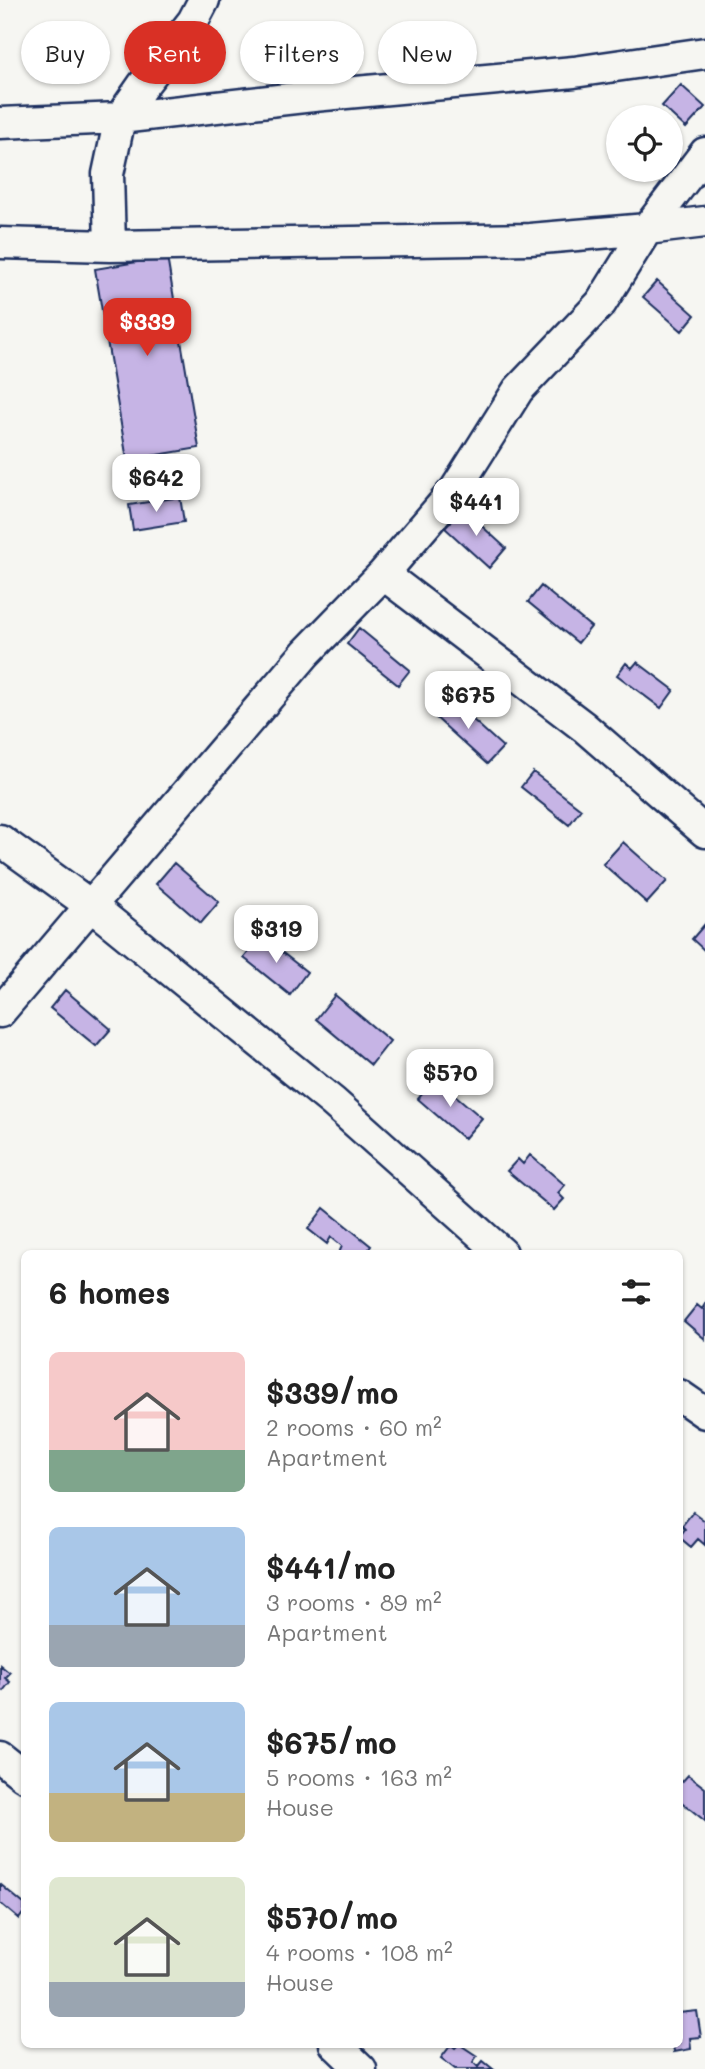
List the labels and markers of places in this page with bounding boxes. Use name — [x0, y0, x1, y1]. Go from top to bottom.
pin: $339 — [106, 298, 188, 358]
pin: $642 — [115, 454, 197, 514]
pin: $441 — [435, 478, 517, 538]
pin: $675 — [427, 672, 509, 731]
pin: $319 — [235, 906, 317, 965]
pin: $570 — [409, 1050, 491, 1109]

